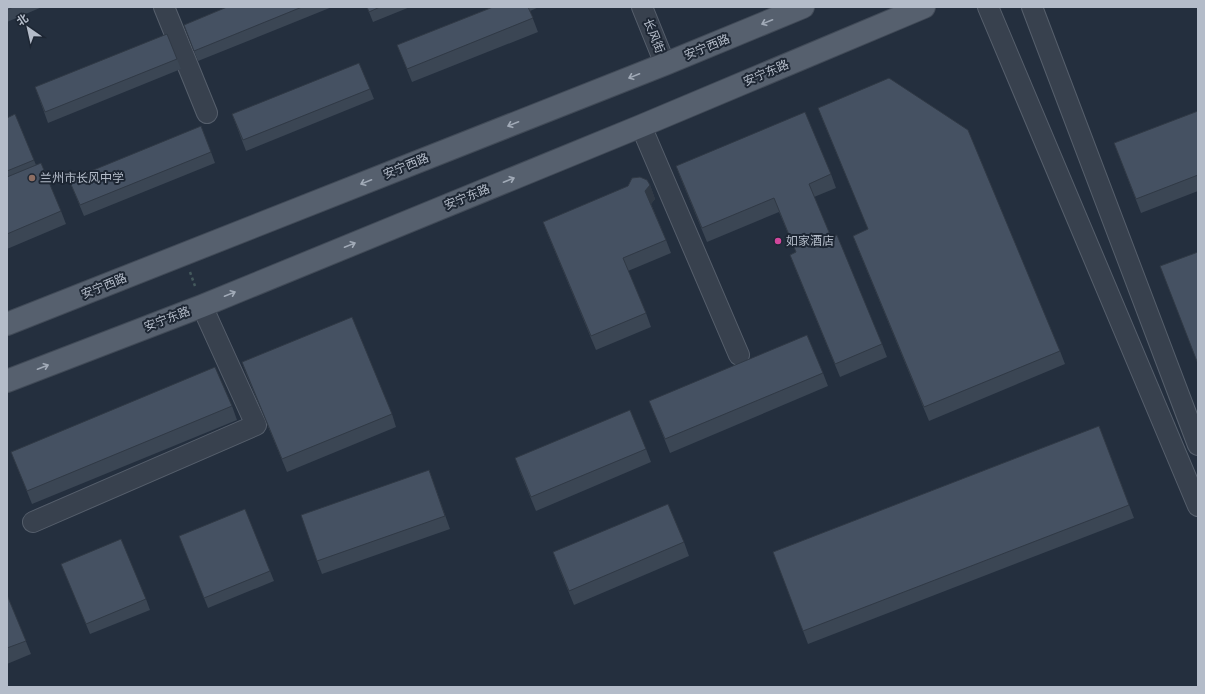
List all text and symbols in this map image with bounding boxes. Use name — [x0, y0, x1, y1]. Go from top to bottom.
north arrow — [8, 8, 48, 48]
text: 北 — [14, 12, 30, 28]
street label: 长风街 — [641, 17, 667, 55]
one-way arrow — [762, 19, 774, 26]
street label: 安宁西路 — [682, 32, 732, 62]
street label: 安宁东路 — [741, 57, 791, 89]
one-way arrow — [628, 73, 640, 81]
one-way arrow — [508, 121, 520, 128]
street label: 安宁西路 — [381, 151, 431, 181]
place label: 兰州市长风中学 — [40, 171, 124, 185]
marker: 兰州市长风中学 — [27, 173, 37, 183]
one-way arrow — [503, 176, 515, 183]
one-way arrow — [361, 179, 373, 187]
street label: 安宁东路 — [442, 182, 492, 212]
place label: 如家酒店 — [786, 234, 834, 248]
marker: 如家酒店 — [773, 236, 783, 246]
one-way arrow — [343, 241, 355, 249]
street label: 安宁西路 — [79, 271, 129, 301]
one-way arrow — [223, 290, 235, 298]
street label: 安宁东路 — [142, 304, 192, 334]
one-way arrow — [37, 363, 49, 371]

